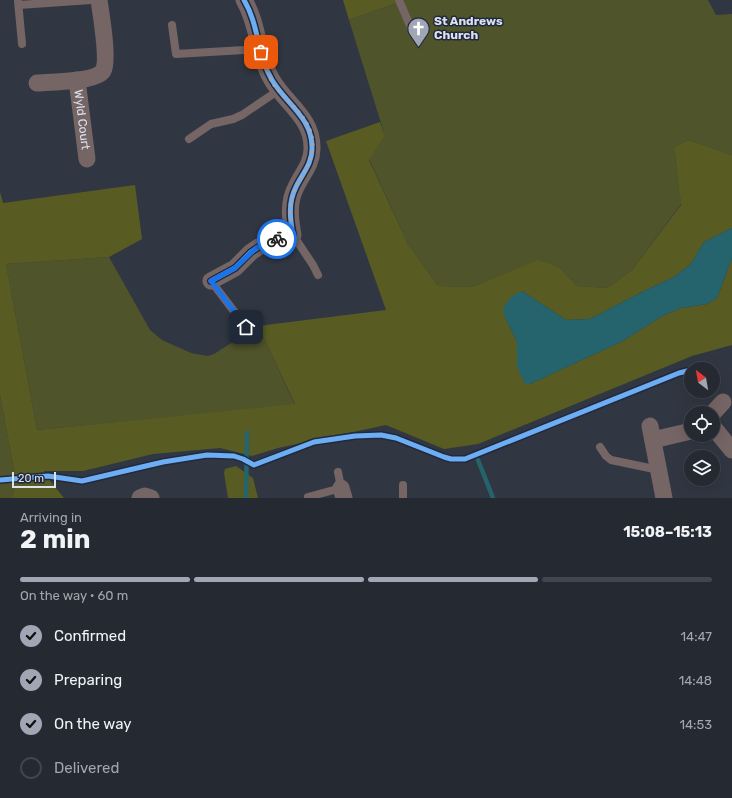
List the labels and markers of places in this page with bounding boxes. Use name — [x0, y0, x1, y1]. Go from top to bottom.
place label: St Andrews Church — [434, 14, 503, 42]
church icon: St Andrews Church — [406, 15, 432, 48]
pin — [244, 35, 278, 69]
pin — [229, 310, 263, 344]

